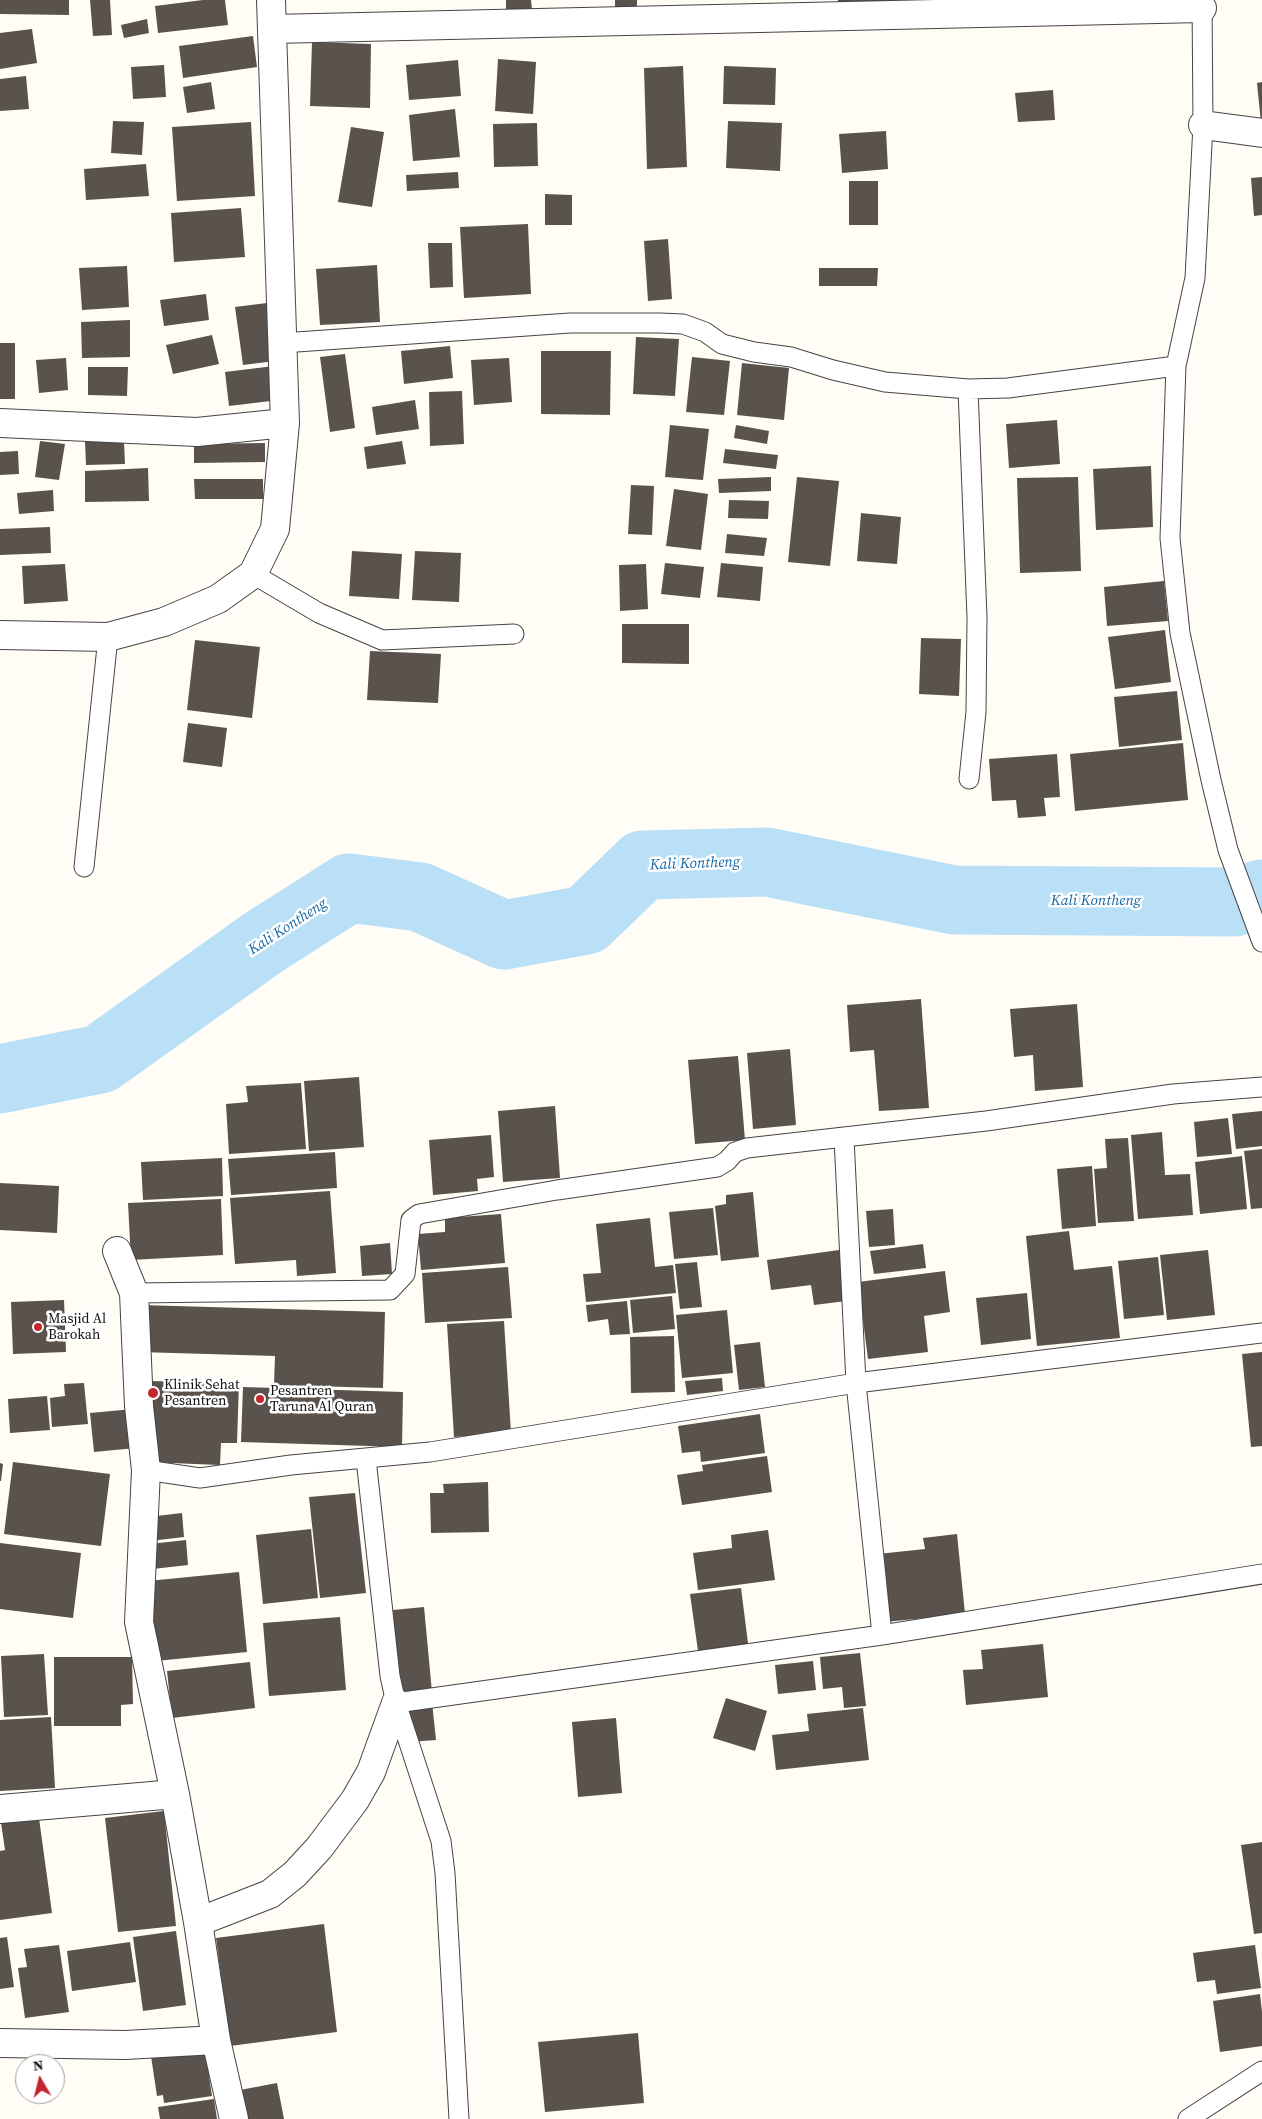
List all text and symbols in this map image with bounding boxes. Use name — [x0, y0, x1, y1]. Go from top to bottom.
water label: Kali Kontheng — [650, 853, 740, 875]
water label: Kali Kontheng — [1051, 892, 1141, 910]
water label: Kali Kontheng — [245, 895, 331, 959]
place label: Masjid Al Barokah — [48, 1311, 106, 1344]
marker: Masjid Al Barokah — [32, 1321, 44, 1333]
place label: Klinik Sehat Pesantren — [164, 1377, 240, 1410]
place label: Pesantren Taruna Al Quran — [270, 1383, 374, 1415]
marker: Klinik Sehat Pesantren — [146, 1386, 160, 1400]
marker: Pesantren Taruna Al Quran — [254, 1393, 266, 1405]
north arrow — [15, 2054, 65, 2104]
text: N — [32, 2055, 44, 2076]

